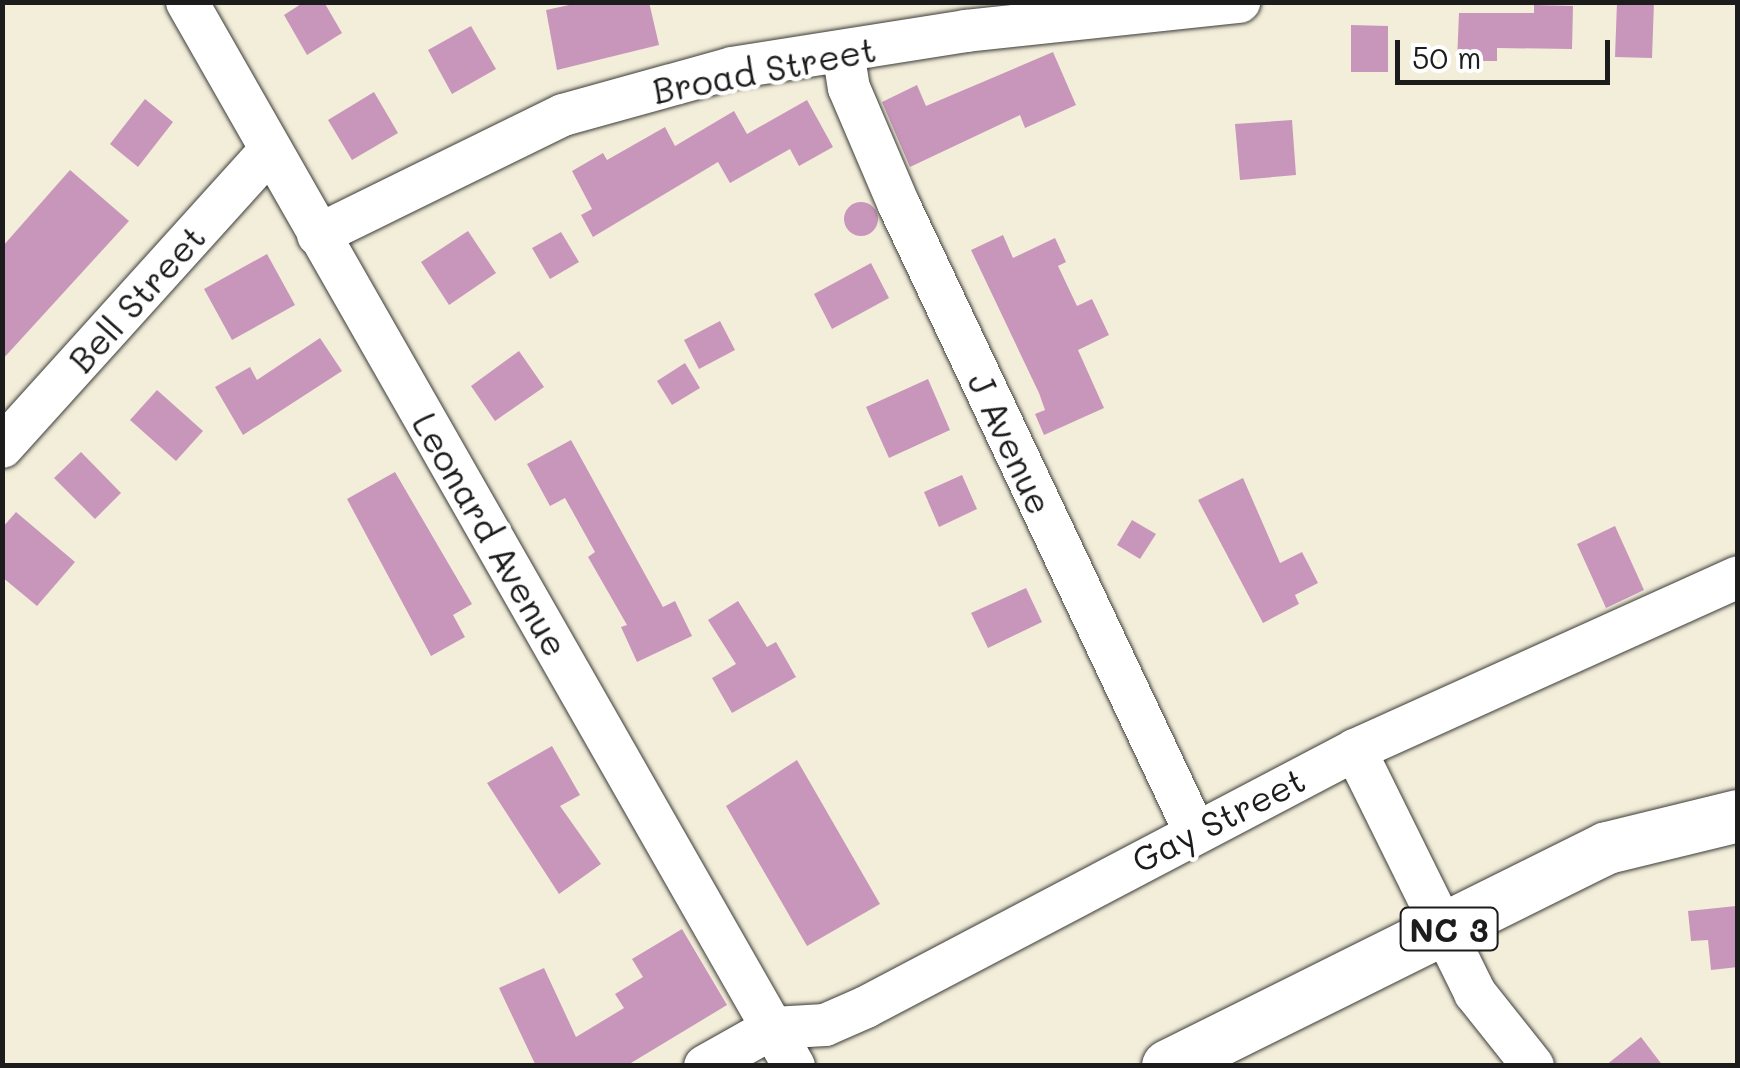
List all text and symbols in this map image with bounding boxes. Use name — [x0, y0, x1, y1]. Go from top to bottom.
scale bar — [1400, 20, 1615, 82]
street label: Broad Street — [649, 27, 879, 111]
text: 50 m — [1412, 37, 1482, 77]
street label: Bell Street — [59, 216, 213, 380]
street label: J Avenue — [960, 365, 1062, 521]
street label: Leonard Avenue — [404, 405, 578, 663]
street label: Gay Street — [1124, 757, 1312, 881]
road number: NC 3 — [1399, 902, 1499, 956]

